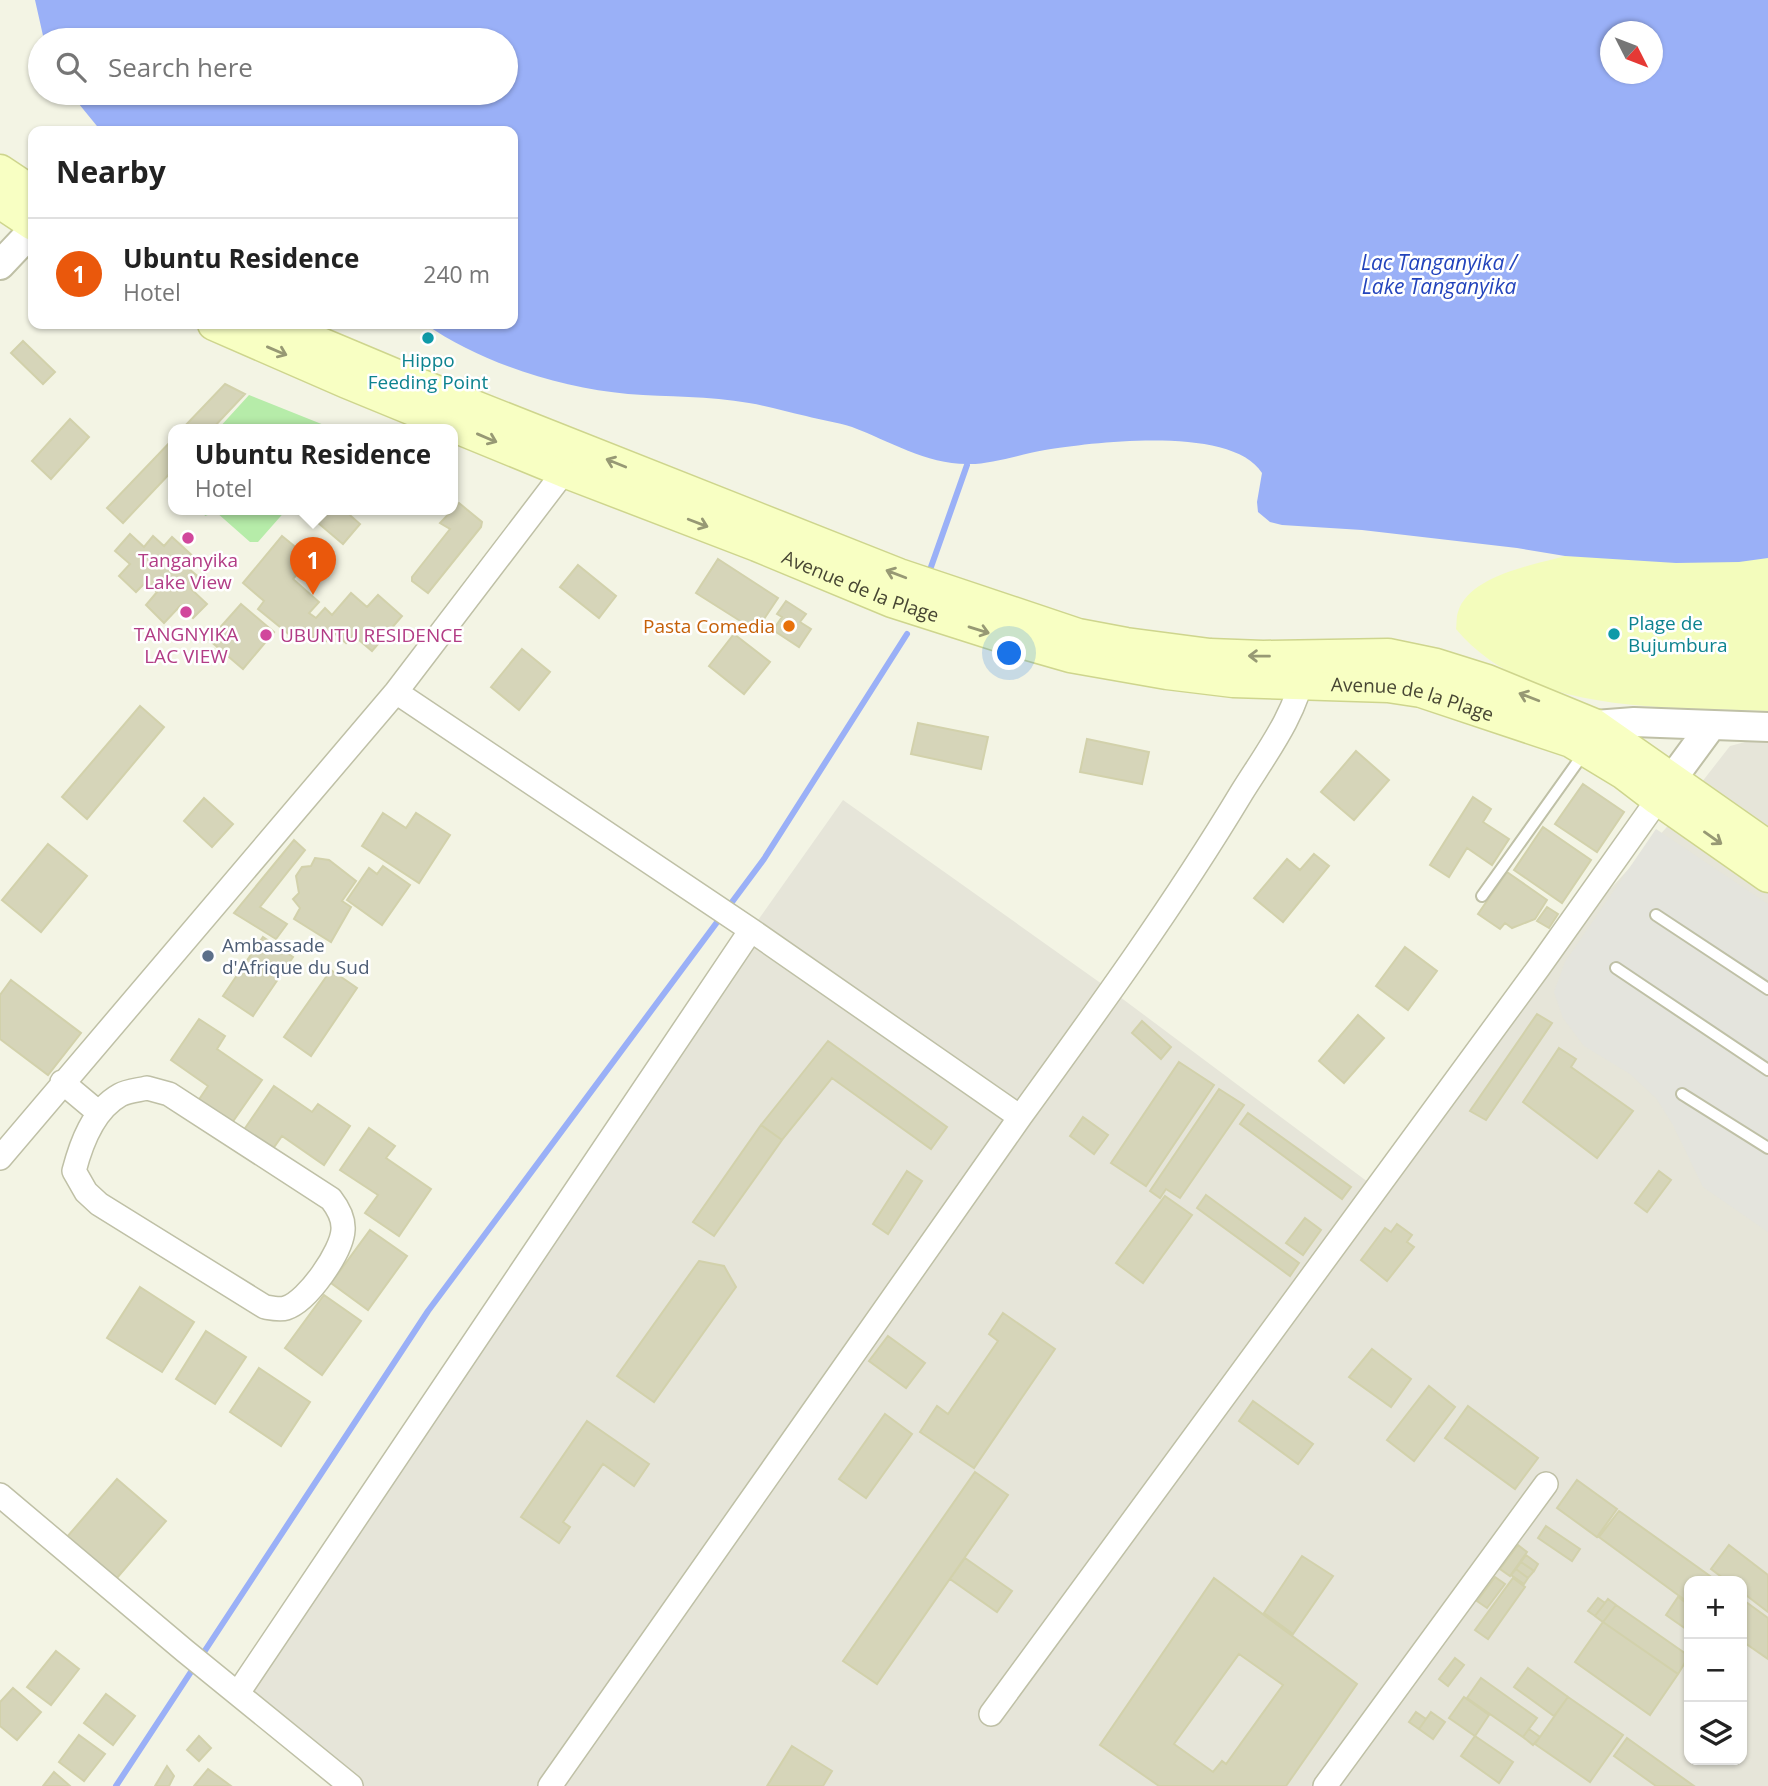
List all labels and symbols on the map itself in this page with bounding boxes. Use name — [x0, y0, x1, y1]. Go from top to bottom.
north arrow — [1600, 21, 1663, 84]
water label: Lac Tanganyika / Lake Tanganyika — [1361, 248, 1520, 300]
marker: Hippo Feeding Point — [420, 330, 436, 346]
one-way arrow — [266, 345, 287, 358]
place label: Hippo Feeding Point — [368, 347, 488, 395]
one-way arrow — [476, 433, 497, 446]
one-way arrow — [605, 456, 627, 469]
one-way arrow — [687, 517, 709, 530]
marker: Tanganyika Lake View — [180, 530, 196, 546]
pin: 1 — [290, 537, 336, 595]
street label: Avenue de la Plage — [778, 544, 942, 628]
place label: Tanganyika Lake View — [138, 547, 238, 595]
one-way arrow — [885, 566, 907, 579]
marker: TANGNYIKA LAC VIEW — [178, 604, 194, 620]
place label: Plage de Bujumbura — [1628, 610, 1728, 658]
place label: Pasta Comedia — [643, 613, 775, 639]
marker: Pasta Comedia — [781, 618, 797, 634]
place label: TANGNYIKA LAC VIEW — [134, 621, 238, 669]
place label: UBUNTU RESIDENCE — [280, 622, 463, 648]
one-way arrow — [968, 624, 990, 637]
marker: Plage de Bujumbura — [1606, 626, 1622, 642]
marker: UBUNTU RESIDENCE — [258, 627, 274, 643]
your location — [992, 636, 1026, 670]
one-way arrow — [1247, 650, 1270, 663]
street label: Avenue de la Plage — [1331, 671, 1497, 727]
one-way arrow — [1518, 690, 1540, 703]
one-way arrow — [1703, 831, 1722, 845]
place label: Ambassade d'Afrique du Sud — [222, 932, 370, 980]
marker: Ambassade d'Afrique du Sud — [200, 948, 216, 964]

